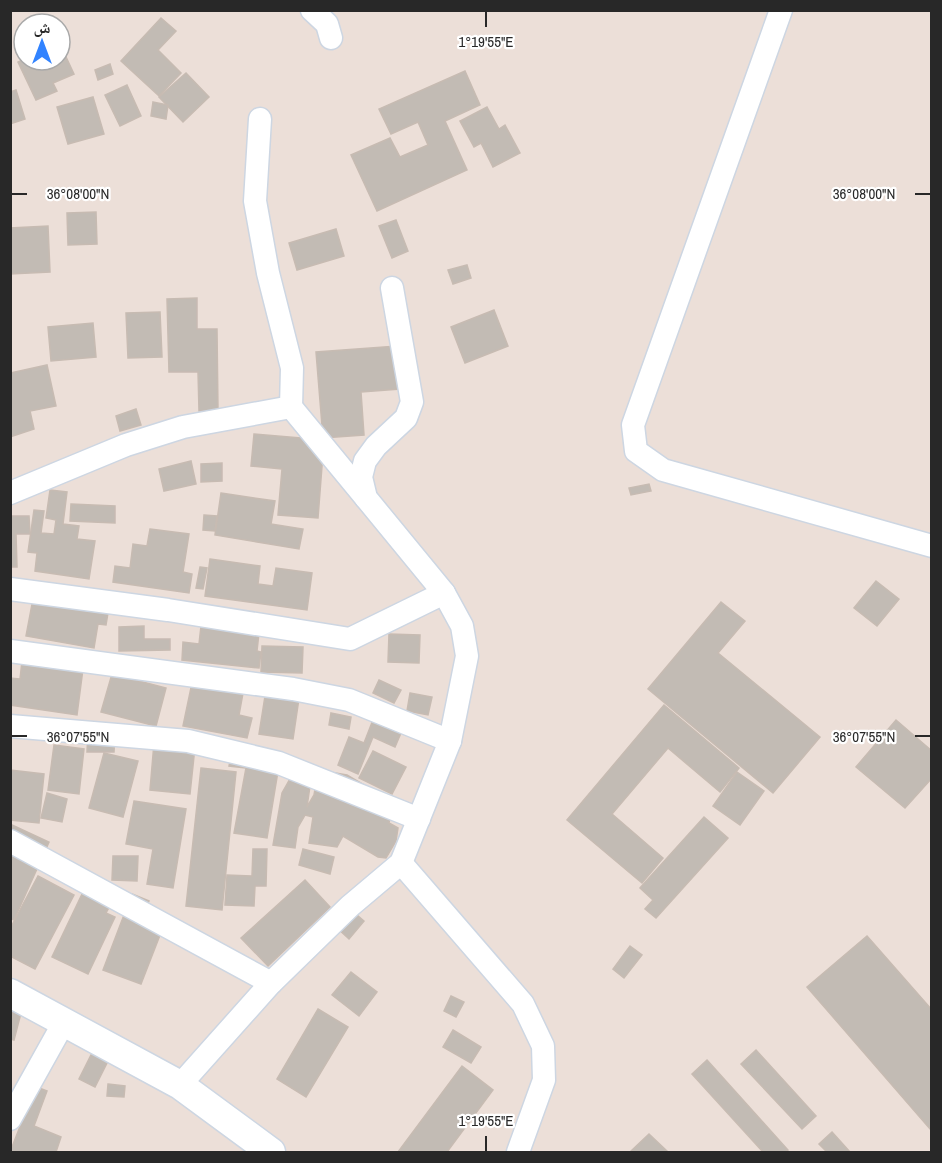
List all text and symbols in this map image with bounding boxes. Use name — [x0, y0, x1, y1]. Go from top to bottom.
north arrow — [12, 12, 72, 72]
text: ش — [34, 16, 51, 38]
text: 1°19'55"E — [458, 31, 514, 52]
text: 36°08'00"N — [47, 183, 109, 204]
text: 36°08'00"N — [833, 183, 895, 204]
text: 36°07'55"N — [47, 726, 109, 747]
text: 36°07'55"N — [833, 726, 895, 747]
text: 1°19'55"E — [458, 1110, 514, 1131]

